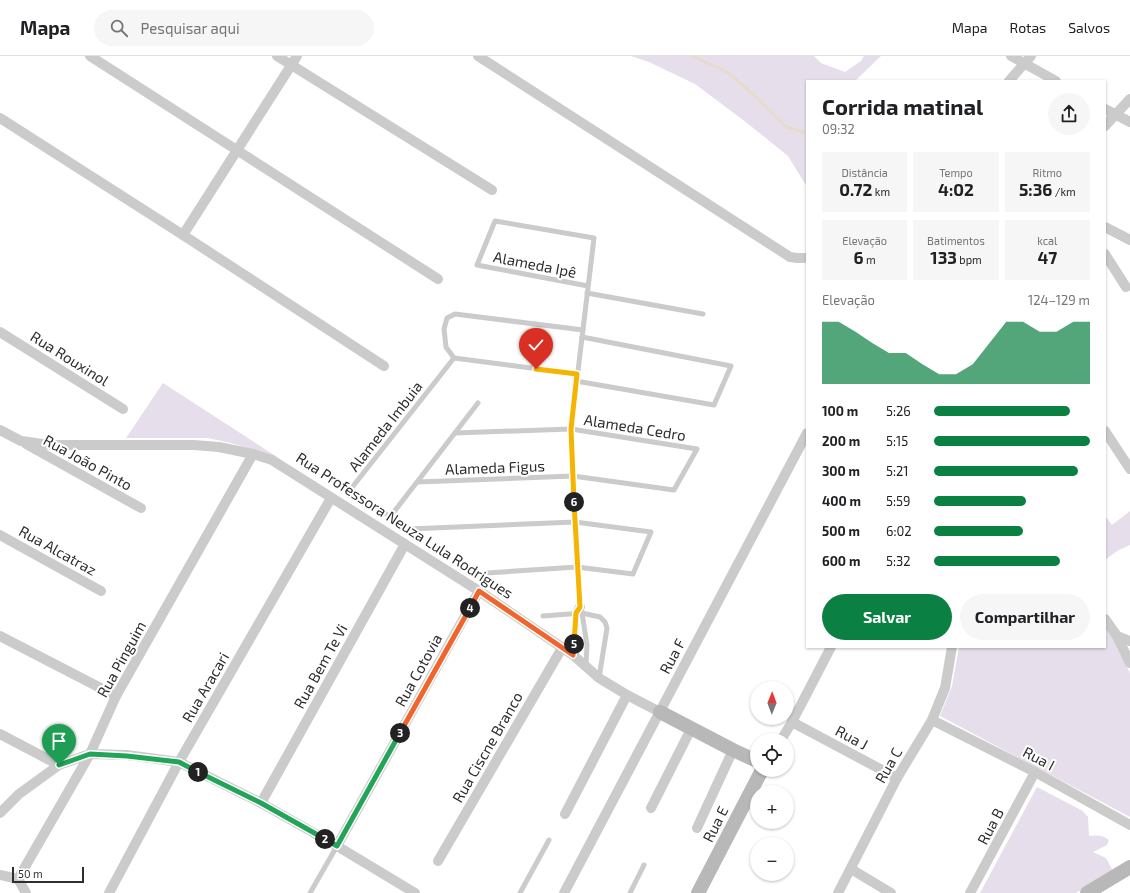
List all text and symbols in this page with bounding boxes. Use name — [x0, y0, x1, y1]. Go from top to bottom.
search box — [94, 10, 374, 46]
text: Mapa — [20, 16, 70, 39]
icon: search — [108, 17, 130, 39]
text: Pesquisar aqui — [140, 19, 240, 37]
text: Mapa — [952, 19, 988, 36]
text: Rotas — [1010, 19, 1046, 36]
text: Salvos — [1068, 19, 1110, 36]
text: Corrida matinal — [822, 93, 983, 119]
button: share — [1048, 93, 1090, 135]
text: 09:32 — [822, 121, 855, 137]
text: Distância — [841, 166, 888, 179]
text: Tempo — [939, 166, 973, 179]
text: Ritmo — [1033, 166, 1062, 179]
text: 0.72 — [839, 179, 872, 199]
text: 4:02 — [938, 179, 974, 199]
text: 5:36 — [1019, 179, 1052, 199]
text: km — [872, 185, 890, 198]
text: /km — [1052, 185, 1076, 198]
text: Elevação — [842, 234, 887, 247]
text: Batimentos — [927, 234, 985, 247]
text: kcal — [1037, 234, 1057, 247]
street label: Alameda Ipê — [492, 247, 578, 281]
text: 6 — [854, 247, 864, 267]
text: 133 — [930, 247, 957, 267]
text: 47 — [1037, 247, 1057, 267]
text: m — [864, 253, 876, 266]
text: bpm — [957, 253, 982, 266]
text: Elevação — [822, 292, 875, 308]
text: 124–129 m — [1028, 292, 1090, 308]
street label: Rua Rouxinol — [27, 327, 113, 390]
pin — [519, 328, 553, 369]
icon: check — [525, 334, 547, 356]
street label: Alameda Imbuia — [344, 377, 426, 475]
text: 100 m — [822, 403, 858, 419]
text: 5:26 — [886, 403, 911, 419]
street label: Alameda Cedro — [583, 410, 687, 444]
street label: Rua João Pinto — [41, 430, 135, 494]
text: 200 m — [822, 433, 860, 449]
text: 5:15 — [886, 433, 908, 449]
street label: Rua Professora Neuza Lula Rodrigues — [293, 448, 517, 602]
street label: Alameda Figus — [445, 456, 545, 478]
text: 300 m — [822, 463, 860, 479]
text: 5:21 — [886, 463, 909, 479]
pin: 6 — [564, 492, 584, 512]
text: 400 m — [822, 493, 861, 509]
text: 5:59 — [886, 493, 910, 509]
text: 6 — [571, 495, 577, 508]
street label: Rua Alcatraz — [16, 521, 100, 579]
text: 500 m — [822, 523, 860, 539]
text: 6:02 — [886, 523, 912, 539]
text: 600 m — [822, 553, 860, 569]
text: 5:32 — [886, 553, 911, 569]
button: Salvar — [822, 594, 952, 640]
button: Compartilhar — [960, 594, 1090, 640]
pin: 4 — [460, 598, 480, 618]
text: 4 — [466, 601, 474, 614]
street label: Rua Pinguim — [93, 618, 149, 700]
street label: Rua Bem Te Vi — [289, 621, 351, 711]
street label: Rua Cotovia — [391, 630, 445, 710]
pin: 5 — [564, 634, 584, 654]
street label: Rua F — [655, 635, 689, 677]
text: 5 — [571, 637, 577, 650]
street label: Rua Aracari — [178, 649, 232, 725]
north arrow — [750, 681, 794, 725]
map controls — [750, 681, 794, 881]
street label: Rua Ciscne Branco — [448, 688, 526, 806]
street label: Rua J — [833, 721, 871, 753]
pin: 3 — [390, 723, 410, 743]
pin — [42, 724, 76, 765]
text: 3 — [397, 726, 403, 739]
icon: arrive — [48, 730, 70, 752]
button: locate — [750, 733, 794, 777]
street label: Rua I — [1020, 742, 1058, 774]
street label: Rua C — [871, 744, 906, 786]
pin: 1 — [188, 762, 208, 782]
text: 1 — [196, 765, 200, 778]
button: + — [750, 785, 794, 829]
street label: Rua E — [698, 803, 732, 845]
street label: Rua B — [973, 805, 1007, 847]
pin: 2 — [315, 829, 335, 849]
text: 2 — [322, 832, 328, 845]
button: − — [750, 837, 794, 881]
scale bar — [12, 865, 84, 884]
text: 50 m — [18, 867, 43, 880]

